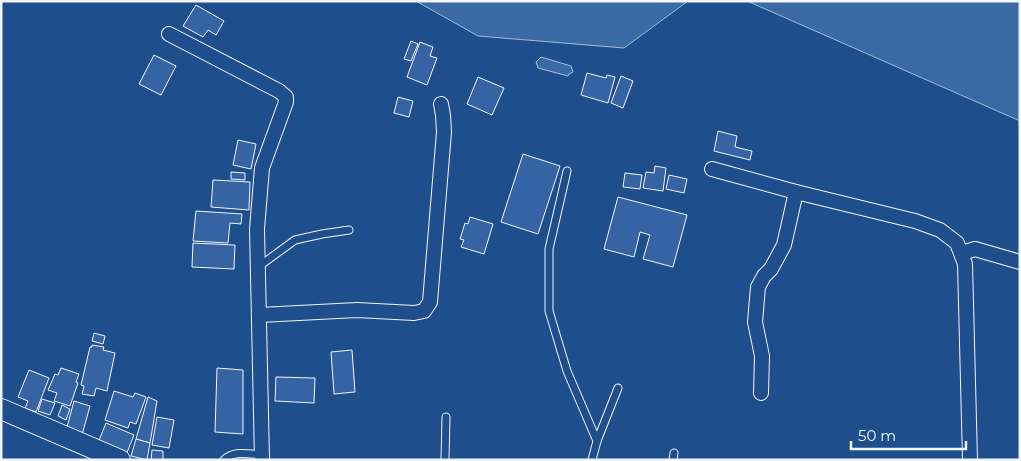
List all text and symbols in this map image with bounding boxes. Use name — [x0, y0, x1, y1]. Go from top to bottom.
scale bar — [851, 418, 966, 450]
text: 50 m — [858, 426, 896, 445]

